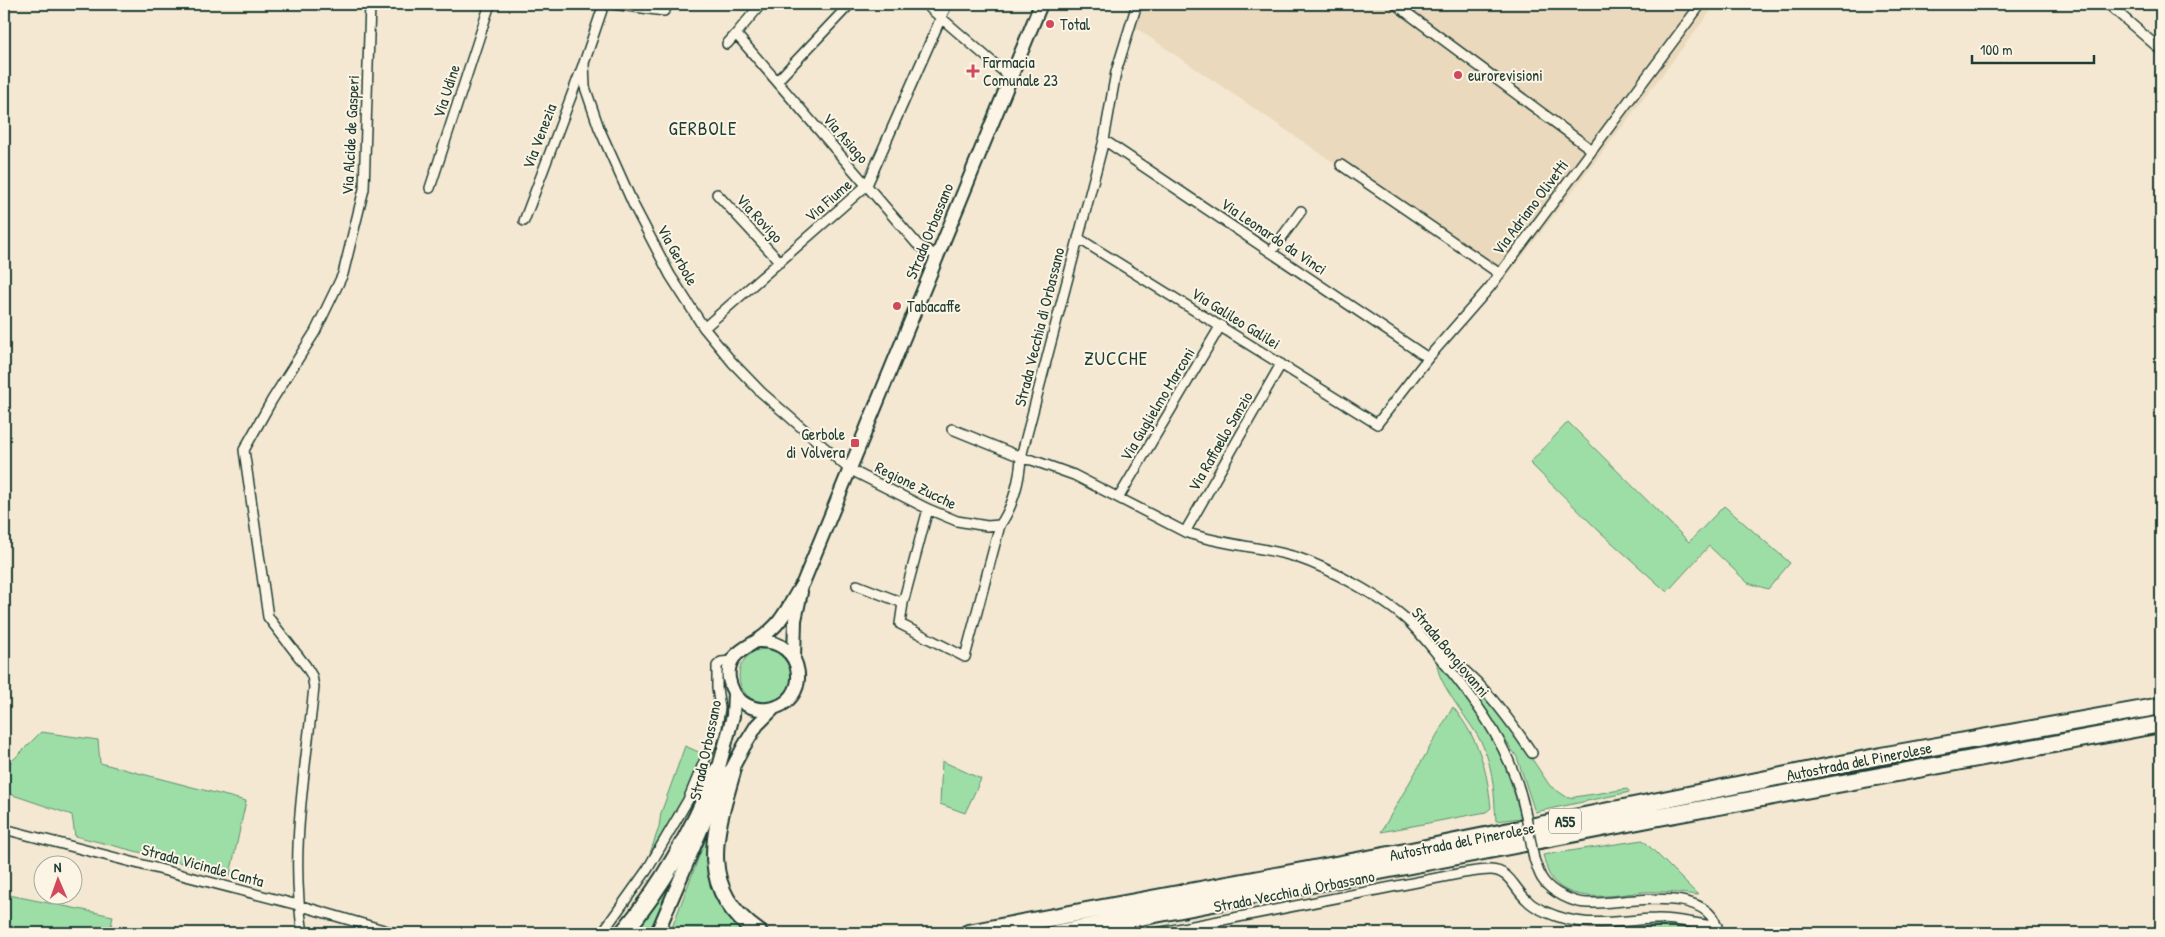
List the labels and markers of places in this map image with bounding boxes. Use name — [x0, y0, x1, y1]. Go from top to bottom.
place label: Total — [1060, 13, 1091, 35]
marker: Total — [1044, 18, 1056, 30]
place label: Farmacia Comunale 23 — [982, 51, 1058, 91]
place label: eurorevisioni — [1468, 64, 1543, 86]
marker: Farmacia Comunale 23 — [967, 65, 979, 77]
marker: eurorevisioni — [1452, 69, 1464, 81]
place label: Tabacaffe — [907, 295, 962, 317]
marker: Tabacaffe — [891, 300, 903, 312]
place label: Gerbole di Volvera — [787, 423, 846, 463]
marker: Gerbole di Volvera — [849, 437, 861, 449]

